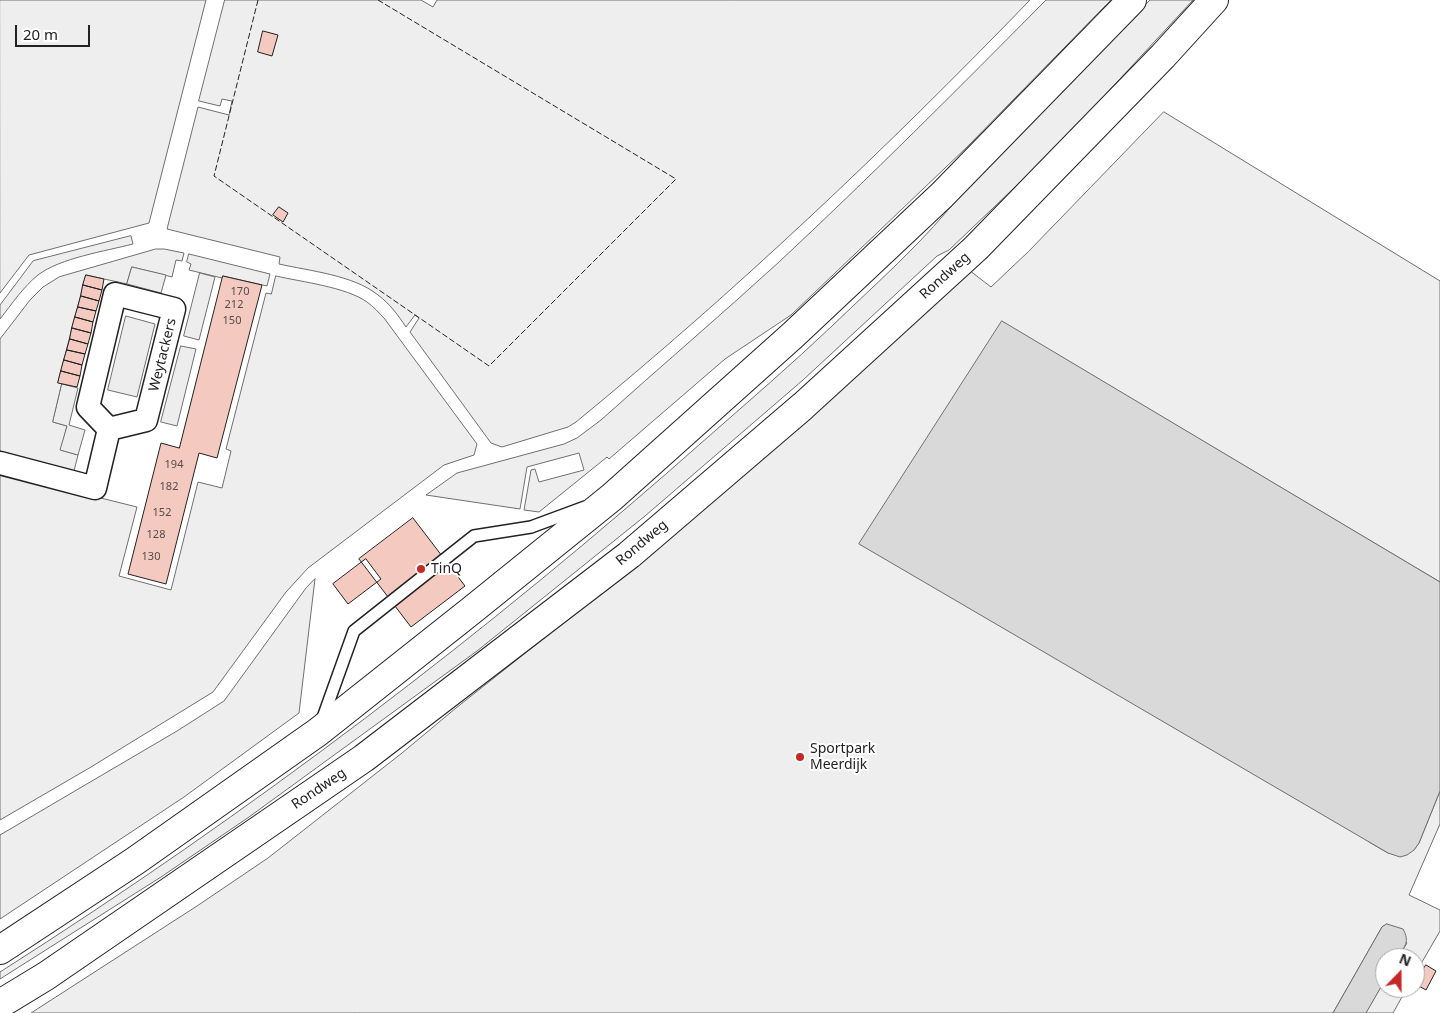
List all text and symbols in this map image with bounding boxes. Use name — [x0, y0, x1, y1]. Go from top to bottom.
scale bar — [18, 15, 92, 47]
text: 20 m — [23, 24, 58, 44]
street label: Rondweg — [916, 249, 974, 303]
house number: 170 — [231, 285, 249, 299]
house number: 212 — [225, 298, 243, 312]
house number: 150 — [223, 314, 241, 328]
street label: Weytackers — [146, 317, 180, 393]
house number: 194 — [165, 458, 183, 472]
house number: 182 — [160, 480, 178, 494]
house number: 152 — [153, 506, 171, 520]
street label: Rondweg — [613, 517, 671, 569]
house number: 128 — [147, 528, 165, 542]
house number: 130 — [142, 550, 160, 564]
place label: TinQ — [431, 561, 462, 577]
marker: TinQ — [415, 563, 427, 575]
place label: Sportpark Meerdijk — [810, 741, 875, 774]
marker: Sportpark Meerdijk — [794, 751, 806, 763]
street label: Rondweg — [289, 765, 349, 813]
north arrow — [1375, 948, 1425, 998]
text: N — [1397, 949, 1414, 970]

